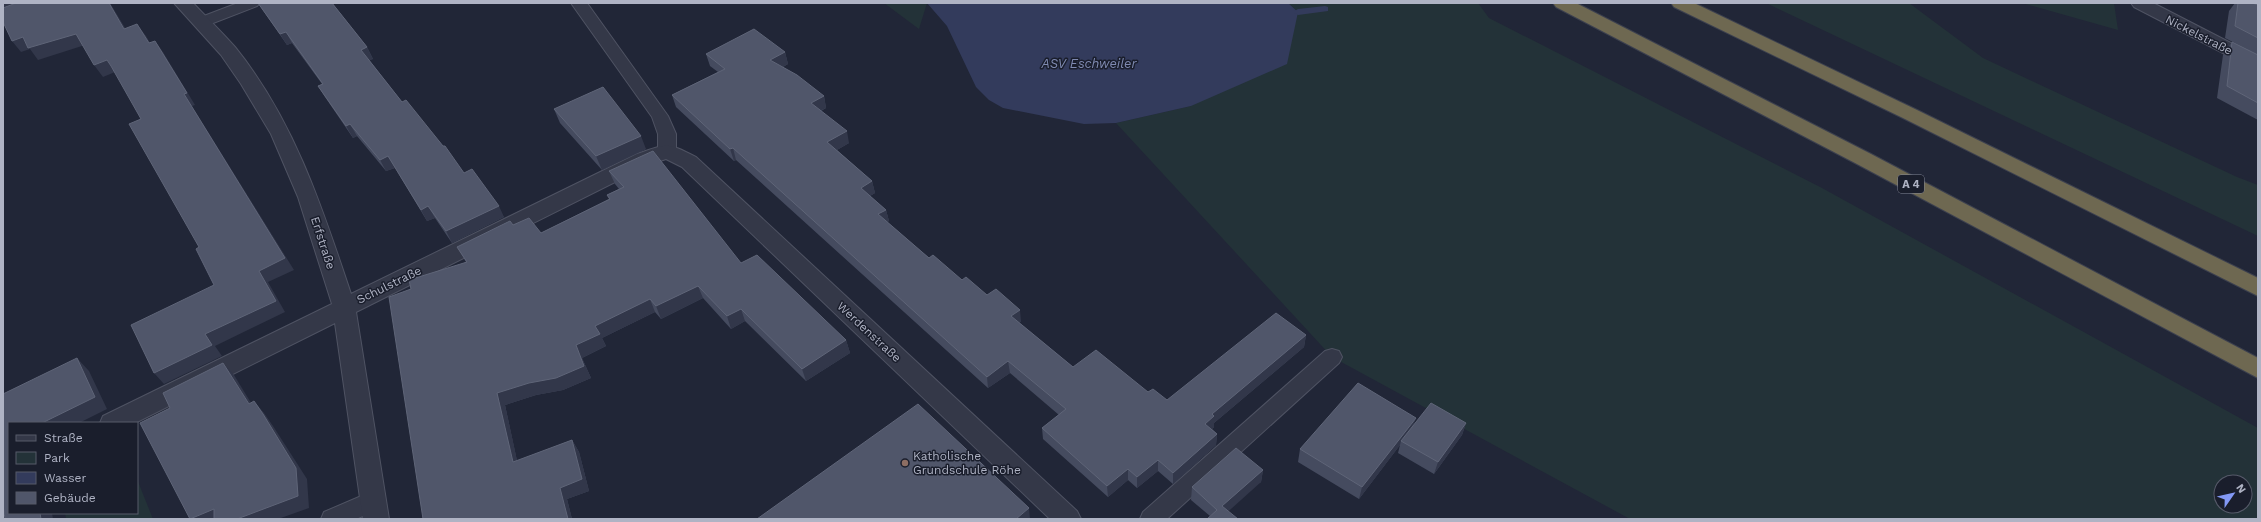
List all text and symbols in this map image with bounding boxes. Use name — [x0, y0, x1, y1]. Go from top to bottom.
street label: Nickelstraße — [2163, 12, 2235, 58]
water label: ASV Eschweiler — [1041, 56, 1137, 71]
road number: A 4 — [1898, 175, 1924, 193]
street label: Erfstraße — [308, 215, 338, 271]
street label: Schulstraße — [354, 263, 424, 307]
street label: Werdenstraße — [834, 299, 904, 365]
legend — [8, 422, 138, 514]
text: Straße — [44, 431, 83, 445]
place label: Katholische Grundschule Röhe — [913, 449, 1021, 477]
text: Park — [44, 451, 70, 465]
marker: Katholische Grundschule Röhe — [900, 458, 910, 468]
text: Wasser — [44, 471, 86, 485]
north arrow — [2213, 474, 2253, 514]
text: N — [2233, 482, 2249, 496]
text: Gebäude — [44, 491, 96, 505]

